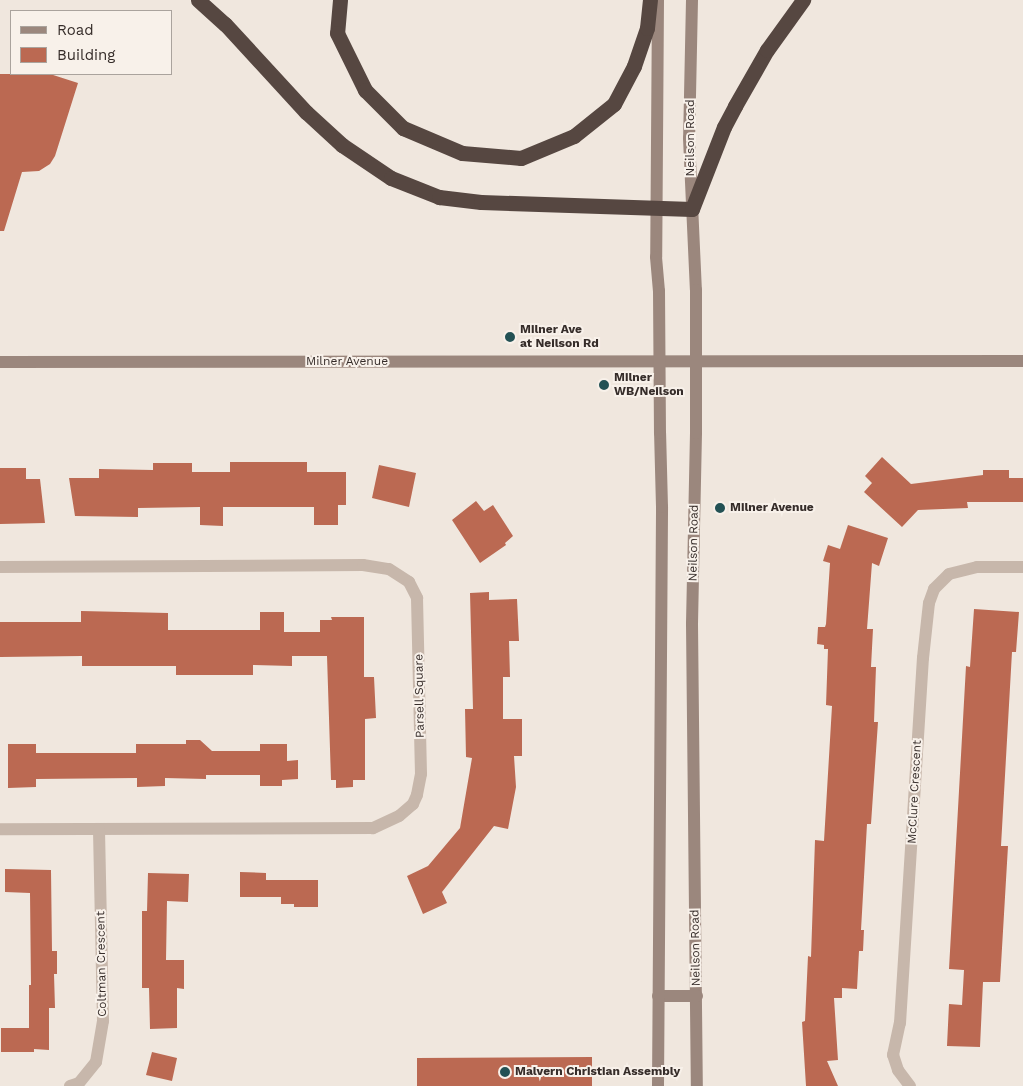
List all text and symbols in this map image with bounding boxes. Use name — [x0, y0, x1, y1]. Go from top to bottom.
legend — [10, 10, 172, 75]
text: Road — [57, 21, 94, 39]
text: Building — [57, 46, 115, 64]
street label: Neilson Road — [684, 100, 698, 176]
place label: Milner Ave at Neilson Rd — [520, 323, 599, 351]
marker: Milner Ave at Neilson Rd — [504, 331, 516, 343]
street label: Milner Avenue — [306, 355, 388, 369]
place label: Milner WB/Neilson — [614, 371, 684, 399]
marker: Milner WB/Neilson — [598, 379, 610, 391]
place label: Milner Avenue — [730, 501, 814, 515]
marker: Milner Avenue — [714, 502, 726, 514]
street label: Neilson Road — [686, 504, 702, 582]
street label: Parsell Square — [412, 654, 428, 738]
street label: McClure Crescent — [905, 740, 925, 844]
street label: Neilson Road — [688, 909, 704, 987]
street label: Coltman Crescent — [94, 911, 110, 1017]
place label: Malvern Christian Assembly — [515, 1065, 680, 1079]
marker: Malvern Christian Assembly — [499, 1066, 511, 1078]

